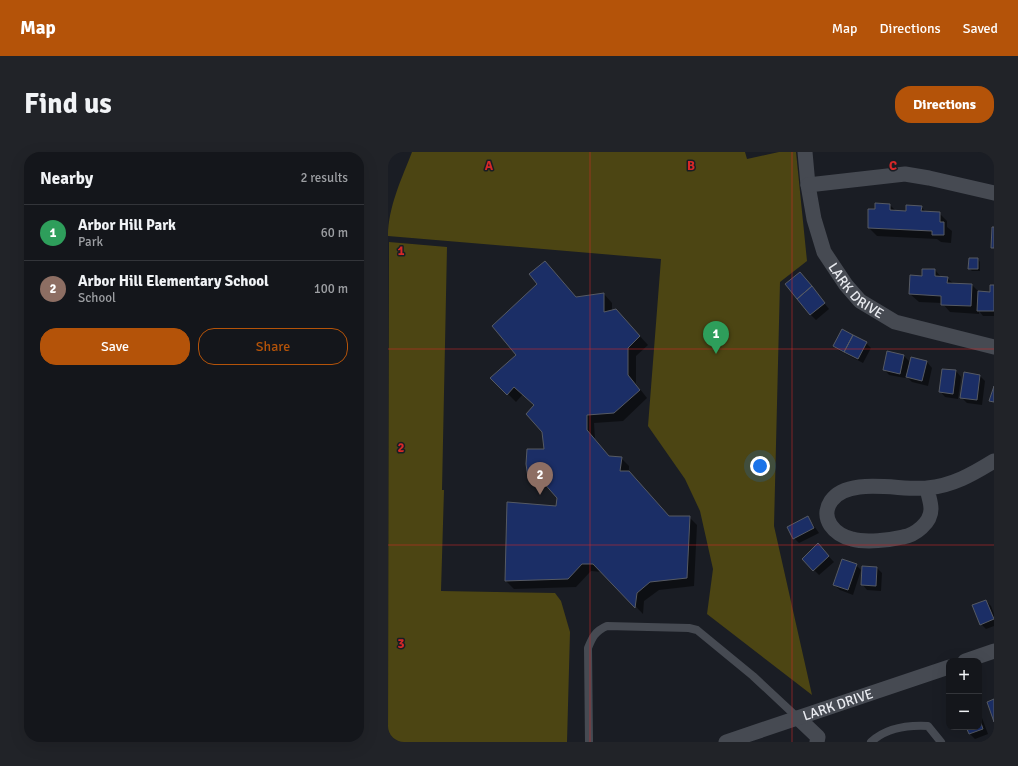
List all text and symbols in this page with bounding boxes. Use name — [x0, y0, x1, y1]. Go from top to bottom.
text: Map — [20, 16, 56, 40]
text: Map — [832, 20, 858, 37]
text: Directions — [880, 20, 941, 37]
text: Saved — [963, 20, 998, 37]
button: Directions — [895, 86, 994, 123]
text: Find us — [24, 87, 112, 121]
text: A — [485, 158, 494, 174]
text: B — [687, 158, 695, 174]
text: C — [889, 158, 897, 174]
text: Nearby — [40, 168, 93, 189]
text: 2 results — [300, 170, 348, 186]
text: Arbor Hill Park — [78, 216, 176, 234]
text: 1 — [49, 225, 57, 241]
text: 60 m — [321, 225, 348, 241]
text: Park — [78, 234, 103, 250]
text: 1 — [397, 243, 405, 259]
street label: LARK DRIVE — [825, 259, 887, 322]
text: Arbor Hill Elementary School — [78, 272, 269, 290]
text: 2 — [49, 281, 57, 297]
text: 100 m — [314, 281, 348, 297]
text: School — [78, 290, 116, 306]
pin: 1 — [703, 321, 729, 354]
button: Save — [40, 328, 190, 365]
button: Share — [198, 328, 348, 365]
text: 2 — [397, 440, 405, 456]
your location — [750, 456, 770, 476]
pin: 2 — [527, 462, 553, 495]
text: 3 — [397, 636, 405, 652]
map controls — [946, 658, 982, 730]
button: + — [946, 658, 982, 694]
street label: LARK DRIVE — [800, 685, 875, 724]
button: − — [946, 694, 982, 730]

